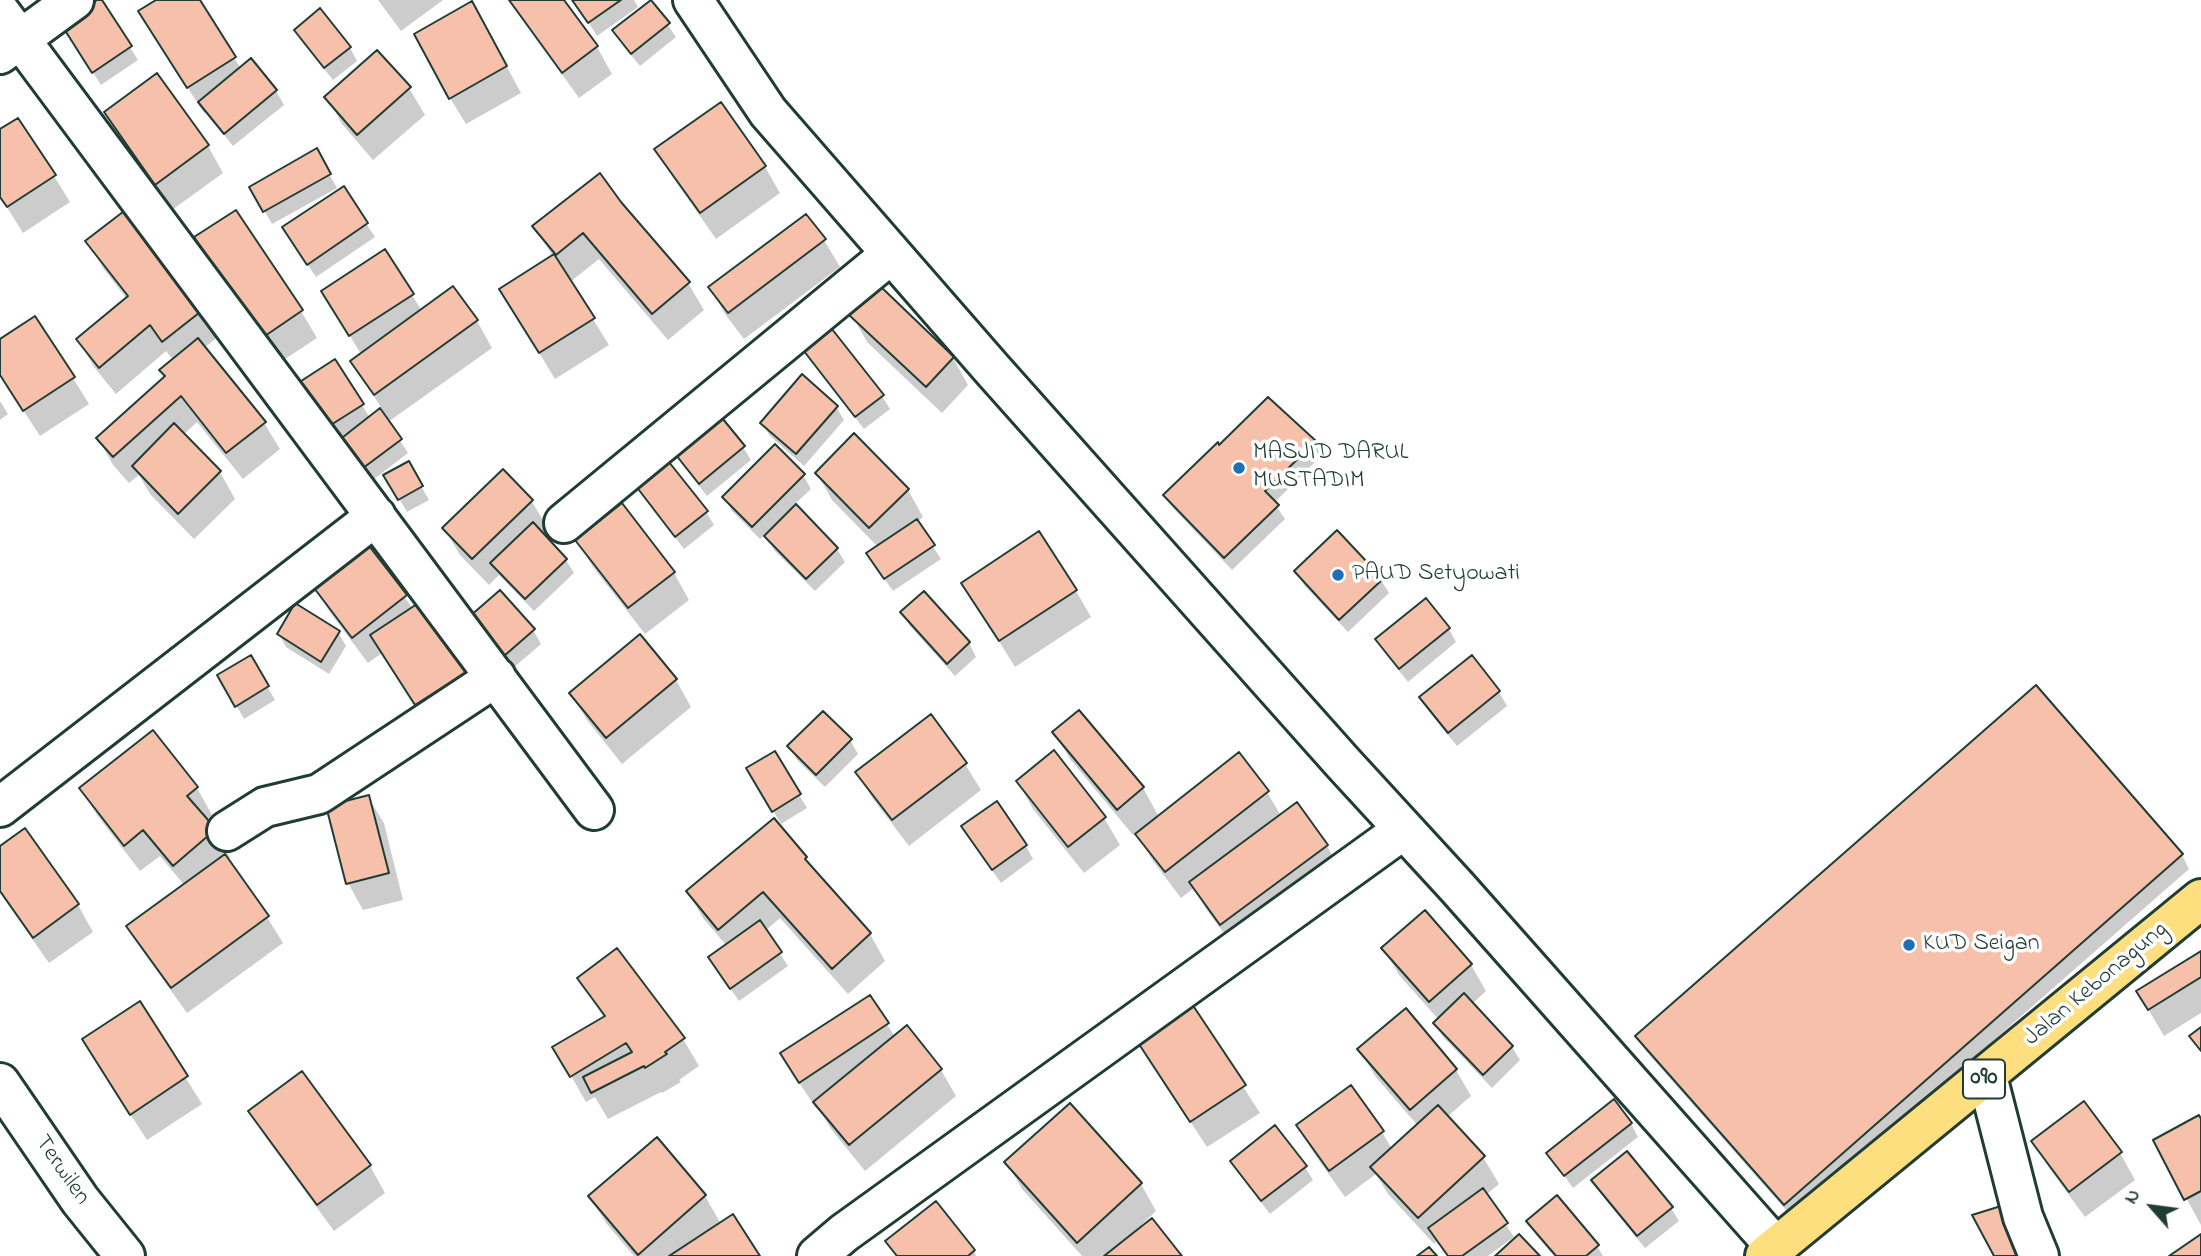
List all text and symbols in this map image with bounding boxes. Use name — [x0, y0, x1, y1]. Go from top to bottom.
place label: MASJID DARUL MUSTADIM — [1253, 440, 1408, 496]
marker: MASJID DARUL MUSTADIM — [1231, 460, 1247, 476]
place label: PAUD Setyowati — [1352, 561, 1520, 589]
marker: PAUD Setyowati — [1330, 567, 1346, 583]
street label: Jalan Kebonagung — [2019, 916, 2175, 1054]
place label: KUD Seigan — [1923, 931, 2039, 959]
marker: KUD Seigan — [1901, 937, 1917, 953]
road number: 090 — [1963, 1060, 2005, 1098]
street label: Terwilen — [27, 1131, 95, 1211]
north arrow — [2117, 1172, 2187, 1242]
text: N — [2118, 1185, 2148, 1209]

